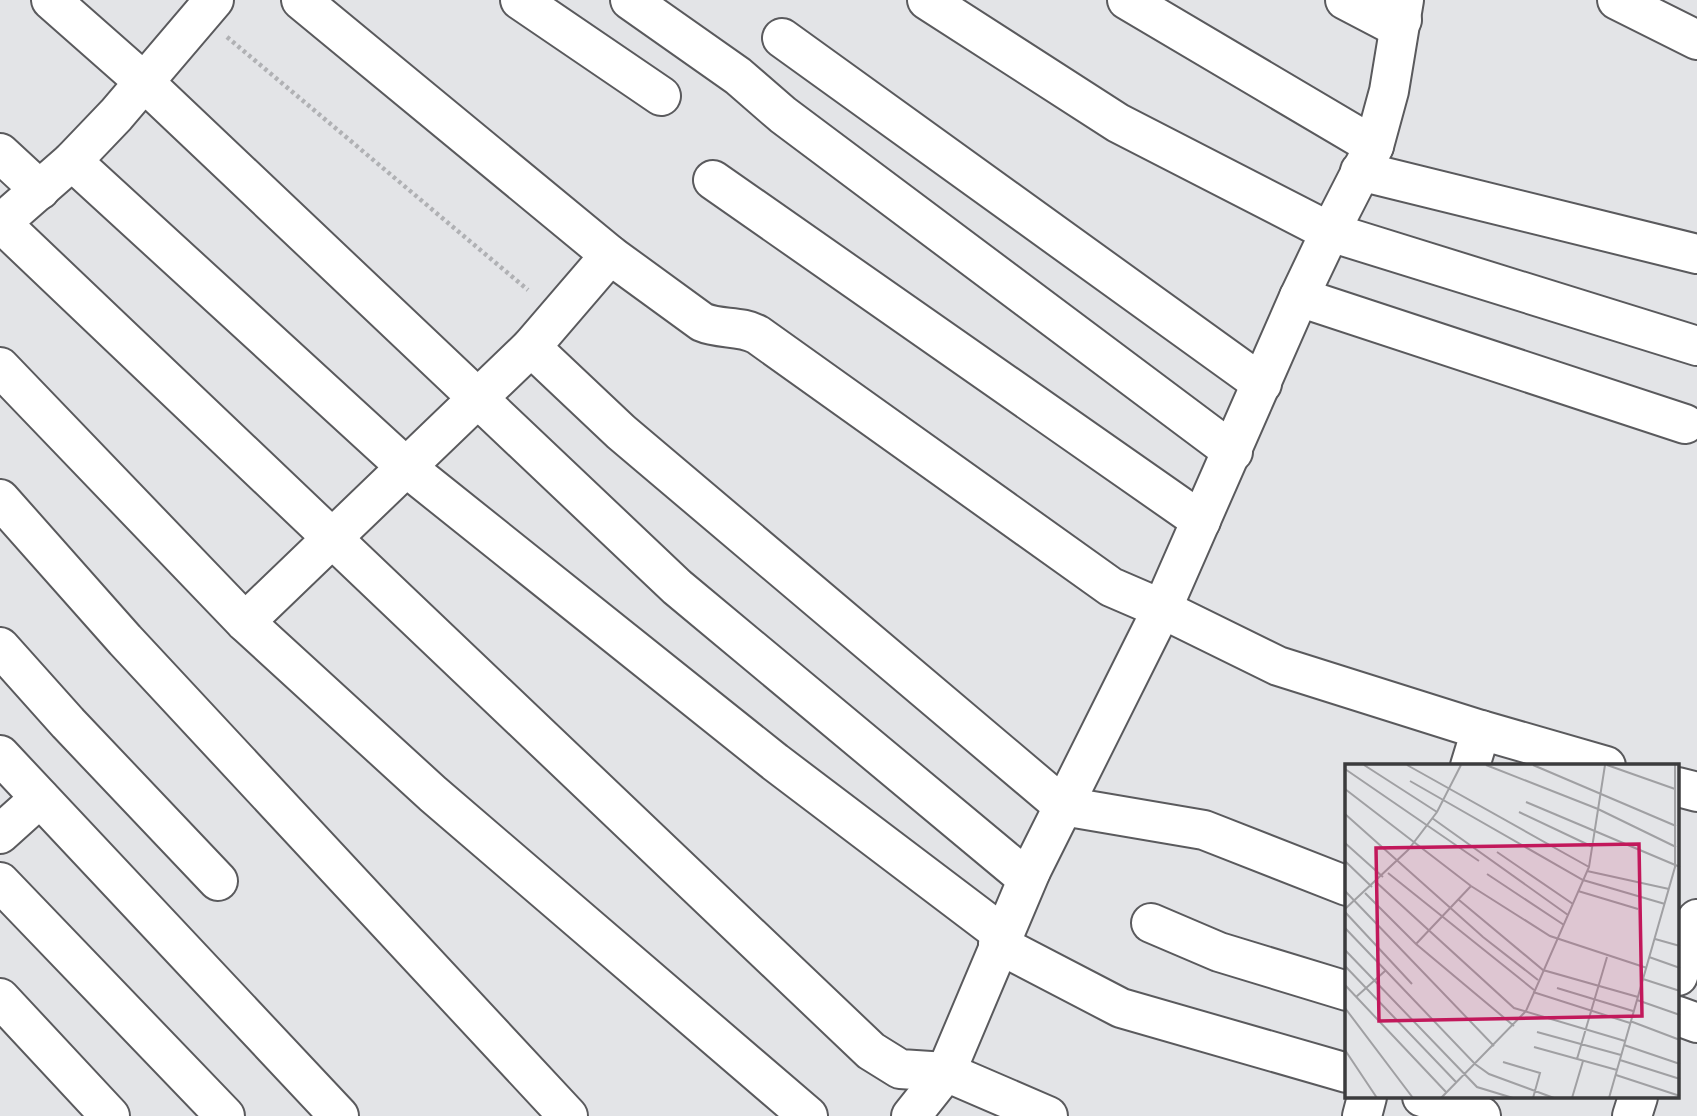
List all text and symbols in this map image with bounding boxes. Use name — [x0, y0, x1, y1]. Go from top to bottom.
inset map — [1345, 764, 1680, 1098]

